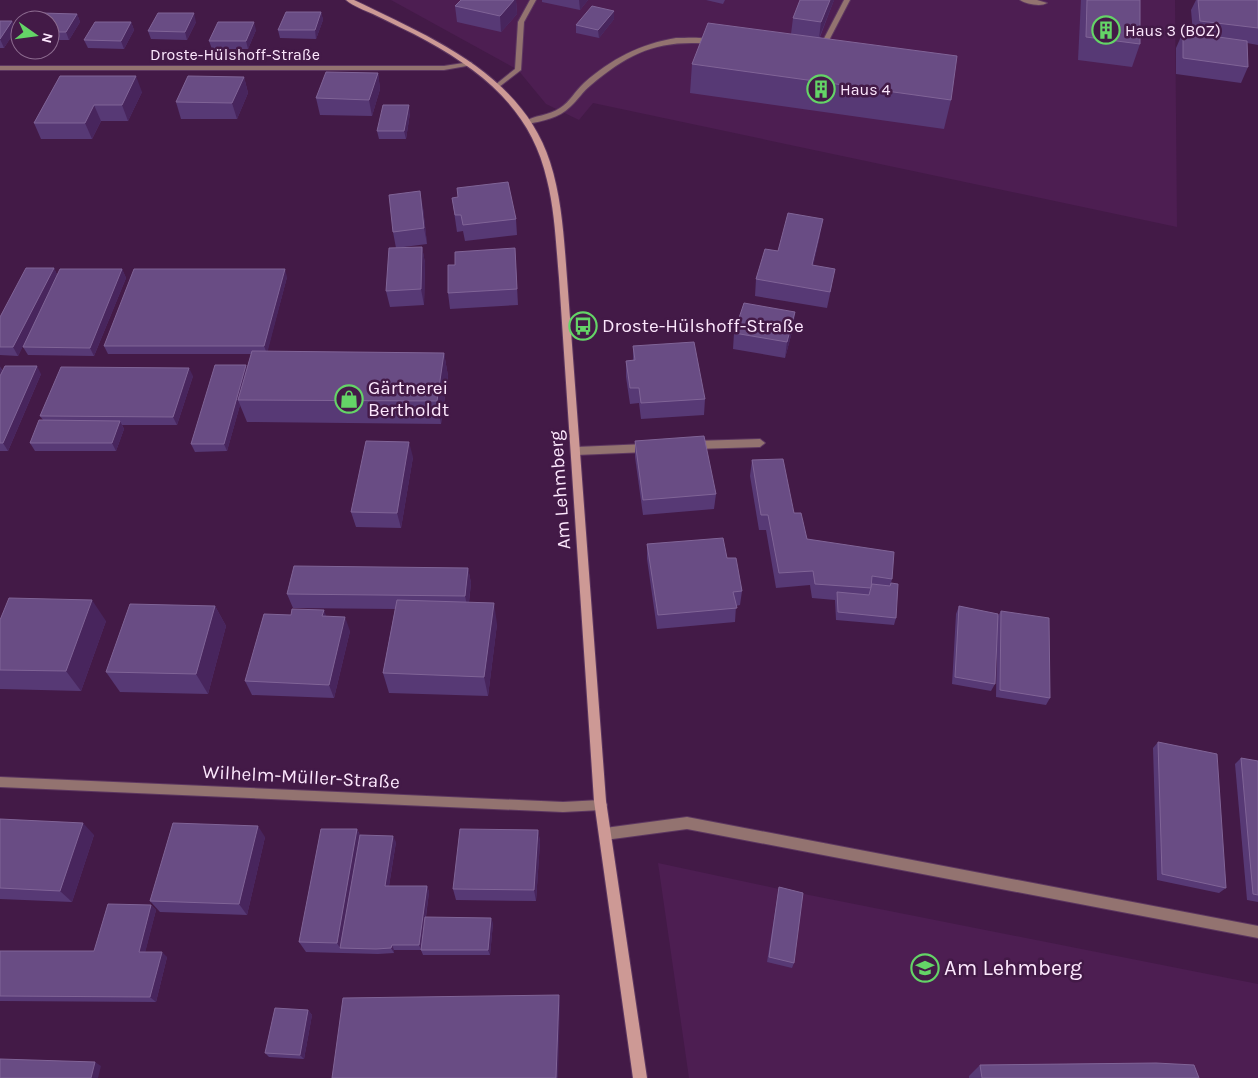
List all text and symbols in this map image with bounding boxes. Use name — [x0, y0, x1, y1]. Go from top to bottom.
north arrow — [10, 10, 60, 60]
building icon: Haus 3 (BOZ) — [1091, 15, 1121, 45]
place label: Haus 3 (BOZ) — [1125, 21, 1221, 40]
text: N — [38, 31, 57, 45]
street label: Droste-Hülshoff-Straße — [150, 45, 320, 64]
building icon: Haus 4 — [806, 74, 836, 104]
place label: Haus 4 — [840, 80, 890, 99]
bus stop icon: Droste-Hülshoff-Straße — [568, 311, 598, 341]
place label: Droste-Hülshoff-Straße — [602, 315, 804, 337]
place label: Gärtnerei Bertholdt — [368, 377, 449, 421]
shop icon: Gärtnerei Bertholdt — [334, 384, 364, 414]
street label: Am Lehmberg — [545, 429, 575, 550]
street label: Wilhelm-Müller-Straße — [202, 761, 400, 793]
school or university icon: Am Lehmberg — [910, 953, 940, 983]
place label: Am Lehmberg — [944, 955, 1083, 981]

